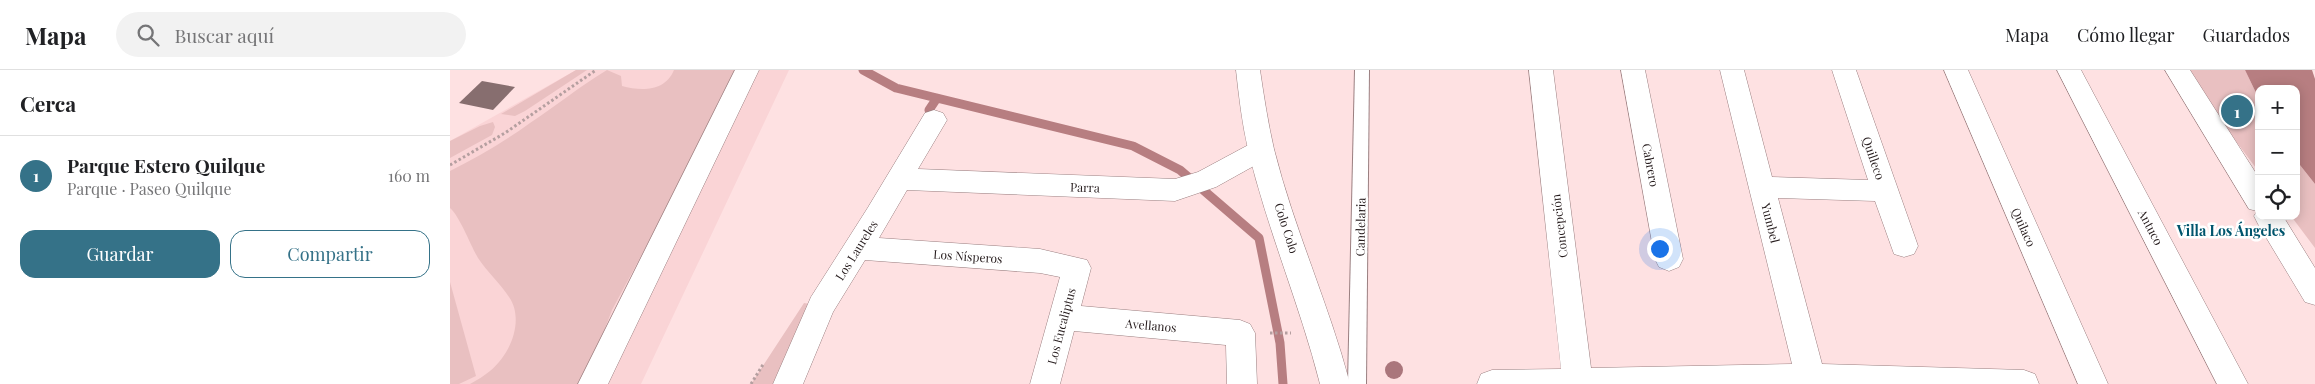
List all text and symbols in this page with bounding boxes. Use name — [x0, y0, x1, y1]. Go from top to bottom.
search box — [116, 12, 466, 57]
text: Mapa — [25, 19, 86, 51]
icon: search — [134, 21, 162, 49]
text: Buscar aquí — [174, 22, 274, 48]
text: Mapa — [2005, 23, 2049, 47]
text: Cómo llegar — [2077, 23, 2174, 47]
text: Guardados — [2202, 23, 2290, 47]
map controls — [2255, 85, 2300, 220]
button: + — [2255, 85, 2300, 130]
text: Cerca — [20, 89, 76, 117]
pin: 1 — [2221, 92, 2253, 130]
button: − — [2255, 130, 2300, 175]
street label: Quilleco — [1859, 134, 1889, 182]
street label: Cabrero — [1639, 142, 1663, 188]
text: Parque Estero Quilque — [67, 152, 265, 178]
text: 1 — [33, 165, 39, 186]
text: 160 m — [388, 165, 430, 186]
button: locate — [2255, 175, 2300, 220]
text: Parque · Paseo Quilque — [67, 178, 231, 199]
street label: Parra — [1070, 178, 1100, 196]
street label: Concepción — [1547, 193, 1571, 259]
street label: Candelaria — [1351, 198, 1369, 256]
street label: Yumbel — [1758, 200, 1784, 245]
street label: Colo Colo — [1271, 201, 1303, 256]
street label: Quilaco — [2008, 205, 2040, 249]
street label: Antuco — [2134, 205, 2167, 248]
street label: Los Laureles — [831, 217, 881, 283]
district label: Villa Los Ángeles — [2176, 221, 2285, 240]
button: Guardar — [20, 230, 220, 278]
button: Compartir — [230, 230, 430, 278]
your location — [1647, 236, 1673, 262]
street label: Los Nísperos — [933, 246, 1003, 266]
street label: Los Eucaliptus — [1043, 286, 1079, 366]
street label: Avellanos — [1124, 315, 1177, 335]

